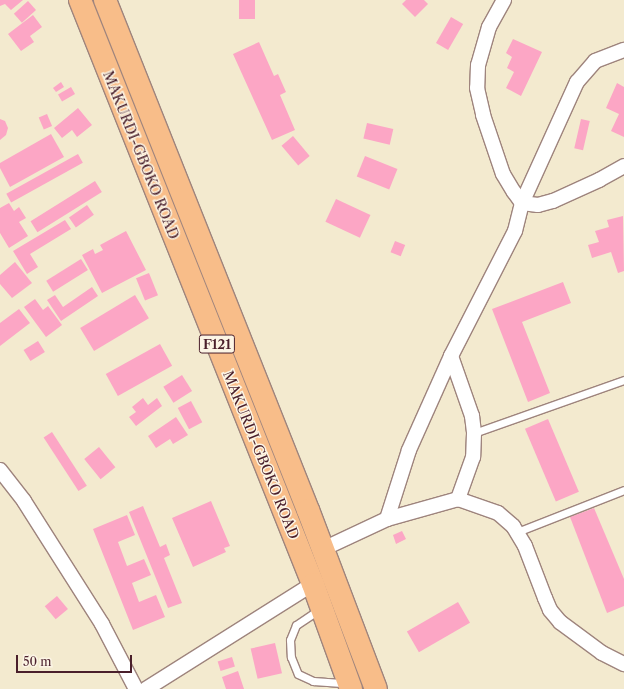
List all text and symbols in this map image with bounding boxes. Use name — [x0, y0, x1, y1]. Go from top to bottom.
street label: MAKURDI-GBOKO ROAD — [99, 68, 183, 242]
road number: F121 — [198, 333, 236, 355]
street label: MAKURDI-GBOKO ROAD — [219, 368, 303, 542]
scale bar — [18, 647, 134, 673]
text: 50 m — [23, 654, 52, 669]

